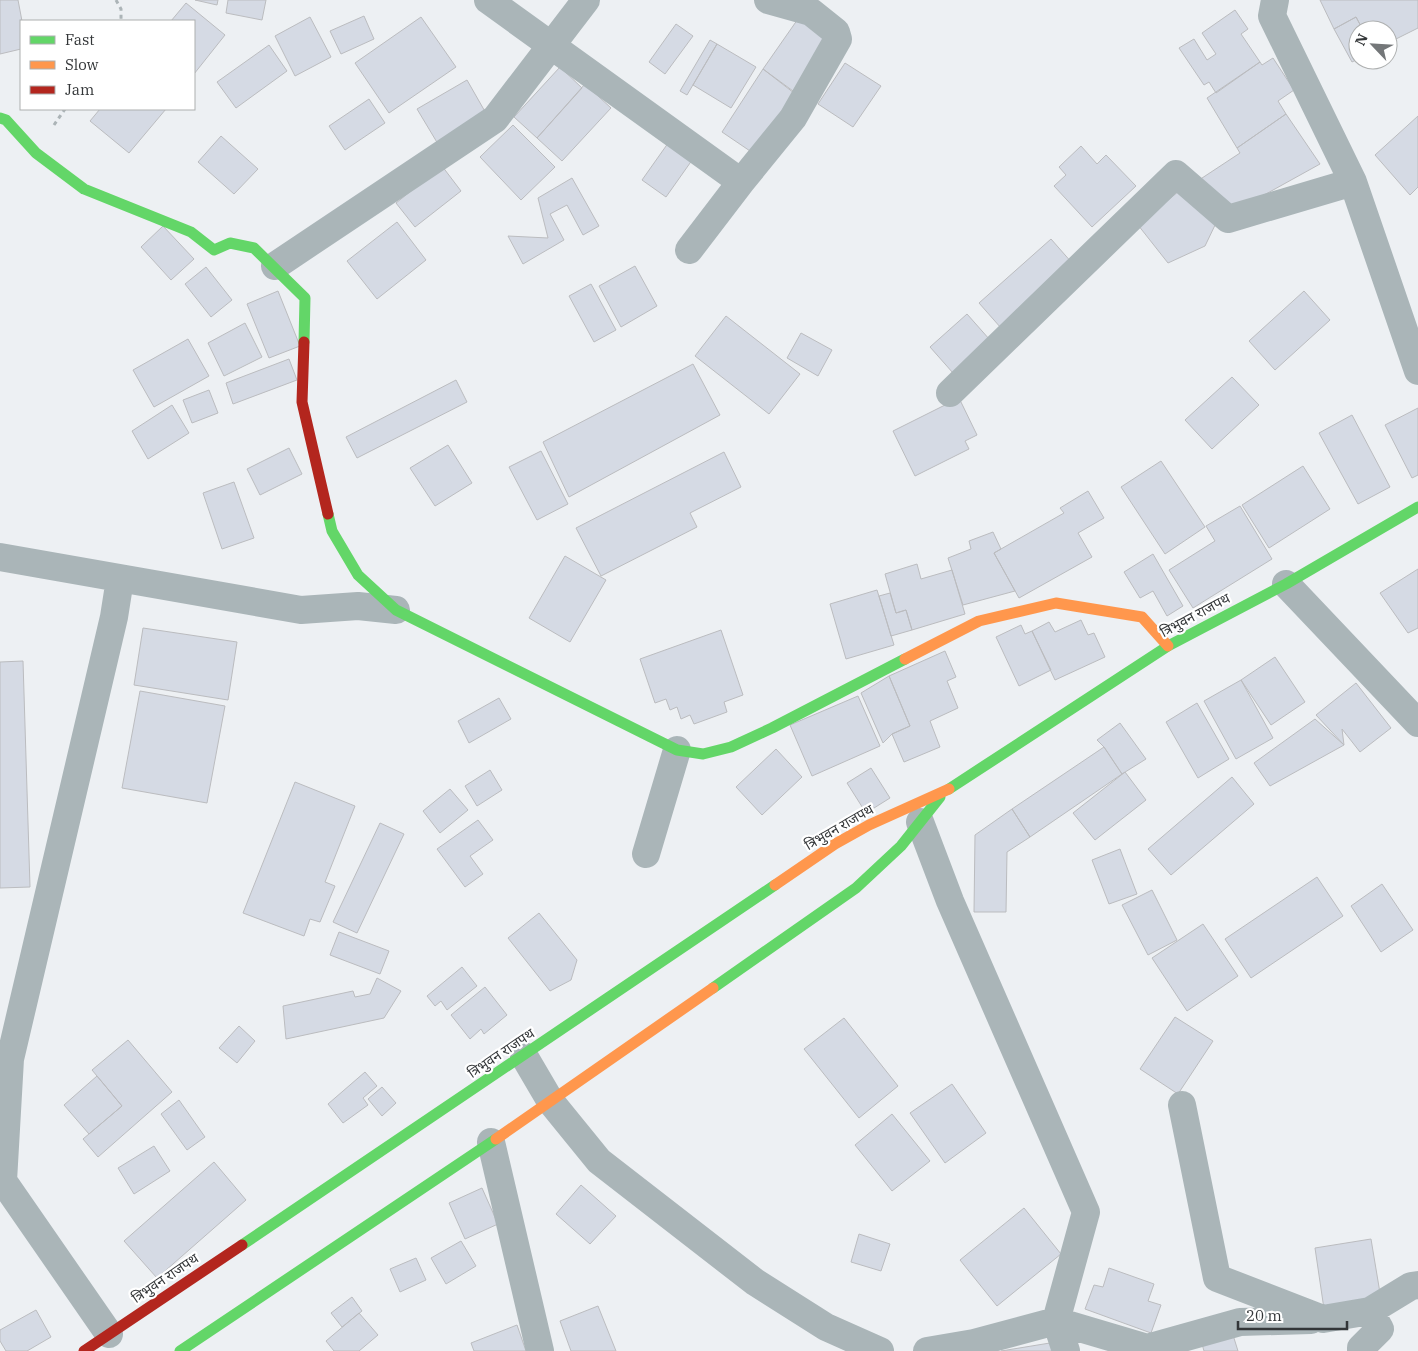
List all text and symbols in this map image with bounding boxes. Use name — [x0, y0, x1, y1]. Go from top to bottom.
legend — [20, 20, 195, 110]
north arrow — [1348, 20, 1398, 70]
text: Fast — [65, 30, 95, 49]
text: N — [1351, 31, 1372, 48]
text: Slow — [65, 55, 99, 74]
text: Jam — [65, 80, 94, 99]
street label: त्रिभुवन राजपथ — [1157, 589, 1234, 642]
street label: त्रिभुवन राजपथ — [801, 800, 878, 855]
street label: त्रिभुवन राजपथ — [464, 1024, 539, 1083]
street label: त्रिभुवन राजपथ — [128, 1249, 203, 1308]
scale bar — [1238, 1298, 1347, 1330]
text: 20 m — [1246, 1306, 1282, 1325]

